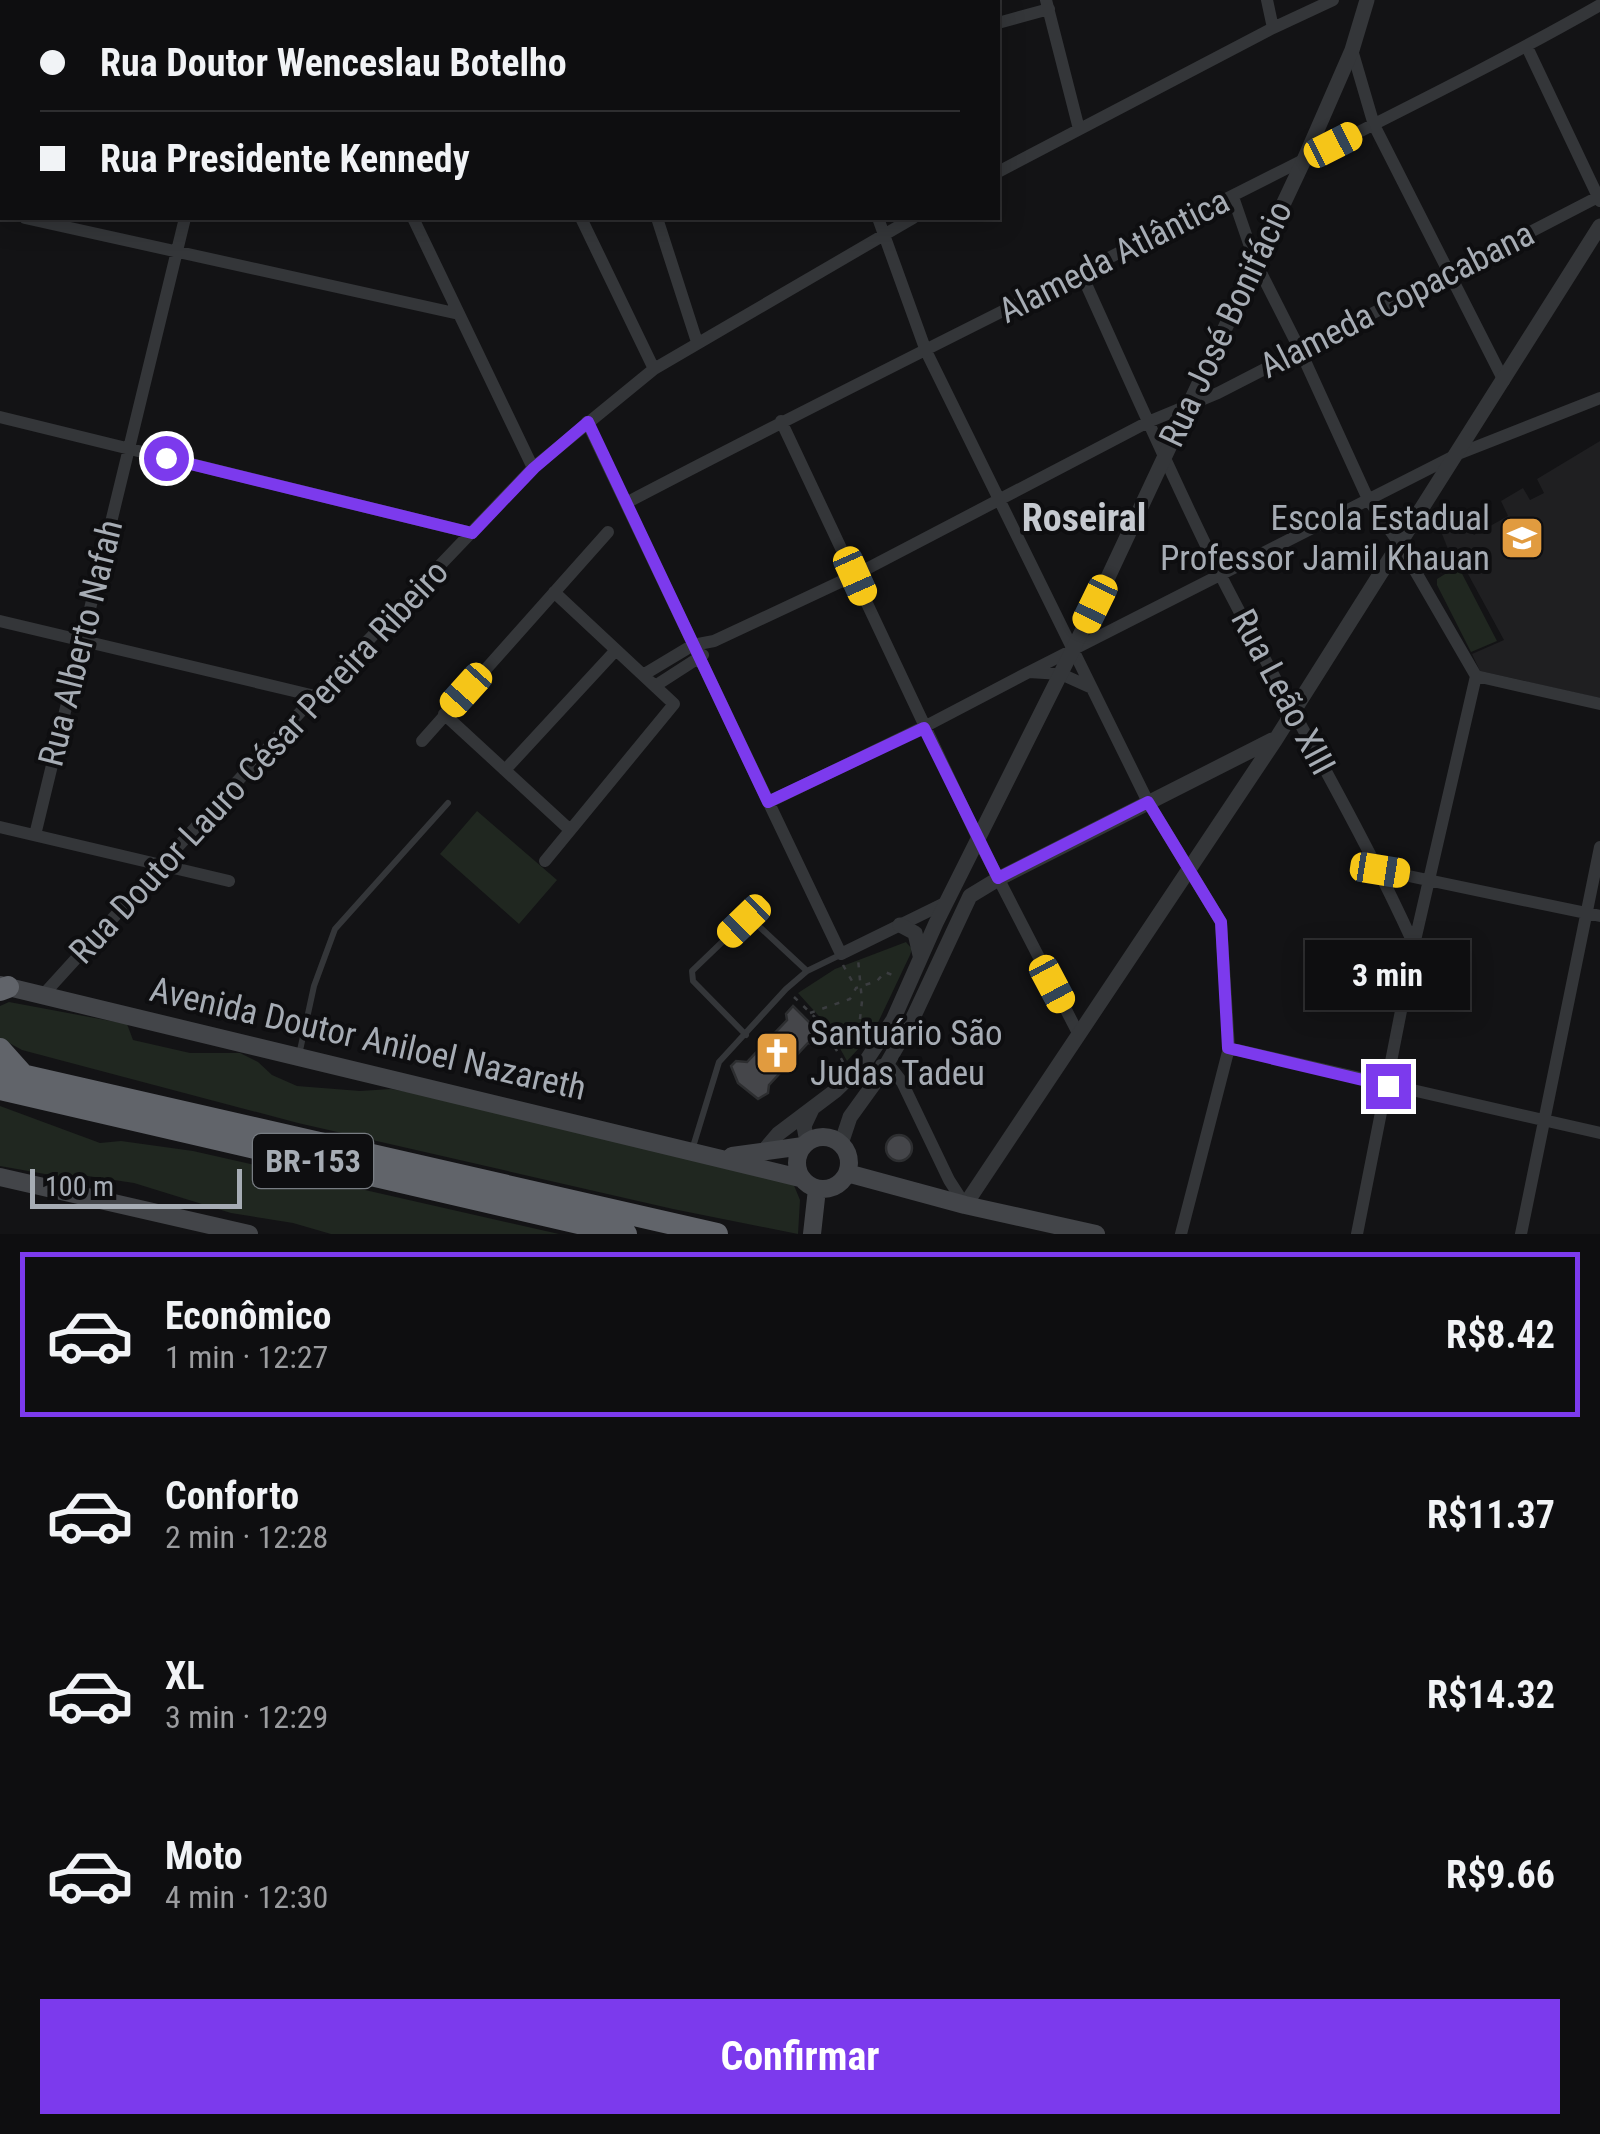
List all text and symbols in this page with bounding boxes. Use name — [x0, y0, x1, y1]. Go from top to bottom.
text: Rua Doutor Wenceslau Botelho — [100, 41, 567, 85]
car — [1299, 118, 1367, 172]
text: Rua Presidente Kennedy — [100, 137, 470, 181]
street label: Alameda Atlântica — [992, 180, 1236, 332]
street label: Rua José Bonifácio — [1151, 195, 1301, 453]
street label: Alameda Copacabana — [1253, 213, 1541, 387]
route start — [144, 436, 189, 481]
district label: Roseiral — [1022, 496, 1146, 540]
place label: Escola Estadual Professor Jamil Khauan — [1160, 498, 1490, 579]
school or university icon: Escola Estadual Professor Jamil Khauan — [1499, 515, 1545, 561]
street label: Rua Alberto Nafah — [31, 516, 131, 770]
car — [829, 542, 881, 610]
street label: Rua Doutor Lauro César Pereira Ribeiro — [61, 552, 457, 972]
car — [1068, 570, 1122, 638]
street label: Rua Leão XIII — [1222, 602, 1344, 782]
car — [435, 658, 497, 722]
car — [1348, 850, 1412, 890]
car — [712, 889, 776, 953]
callout: 3 min — [1306, 941, 1470, 1011]
car — [1025, 950, 1079, 1018]
text: 3 min — [1352, 956, 1423, 994]
street label: Avenida Doutor Aniloel Nazareth — [146, 969, 590, 1109]
place label: Santuário São Judas Tadeu — [810, 1013, 1003, 1094]
church icon: Santuário São Judas Tadeu — [754, 1030, 800, 1076]
route end — [1366, 1064, 1411, 1109]
road number: BR-153 — [253, 1134, 373, 1188]
scale bar — [30, 1164, 242, 1208]
text: 100 m — [45, 1170, 114, 1203]
icon: car — [45, 1290, 135, 1380]
text: Econômico — [165, 1294, 331, 1338]
text: R$8.42 — [1446, 1313, 1555, 1357]
text: 1 min · 12:27 — [165, 1338, 328, 1376]
icon: car — [45, 1470, 135, 1560]
text: Conforto — [165, 1474, 299, 1518]
text: R$11.37 — [1427, 1493, 1555, 1537]
text: 2 min · 12:28 — [165, 1518, 328, 1556]
icon: car — [45, 1650, 135, 1740]
text: XL — [165, 1654, 204, 1698]
text: R$14.32 — [1427, 1673, 1555, 1717]
text: 3 min · 12:29 — [165, 1698, 328, 1736]
icon: car — [45, 1830, 135, 1920]
text: Moto — [165, 1834, 243, 1878]
text: R$9.66 — [1446, 1853, 1555, 1897]
text: 4 min · 12:30 — [165, 1878, 328, 1916]
button: Confirmar — [40, 1999, 1560, 2114]

